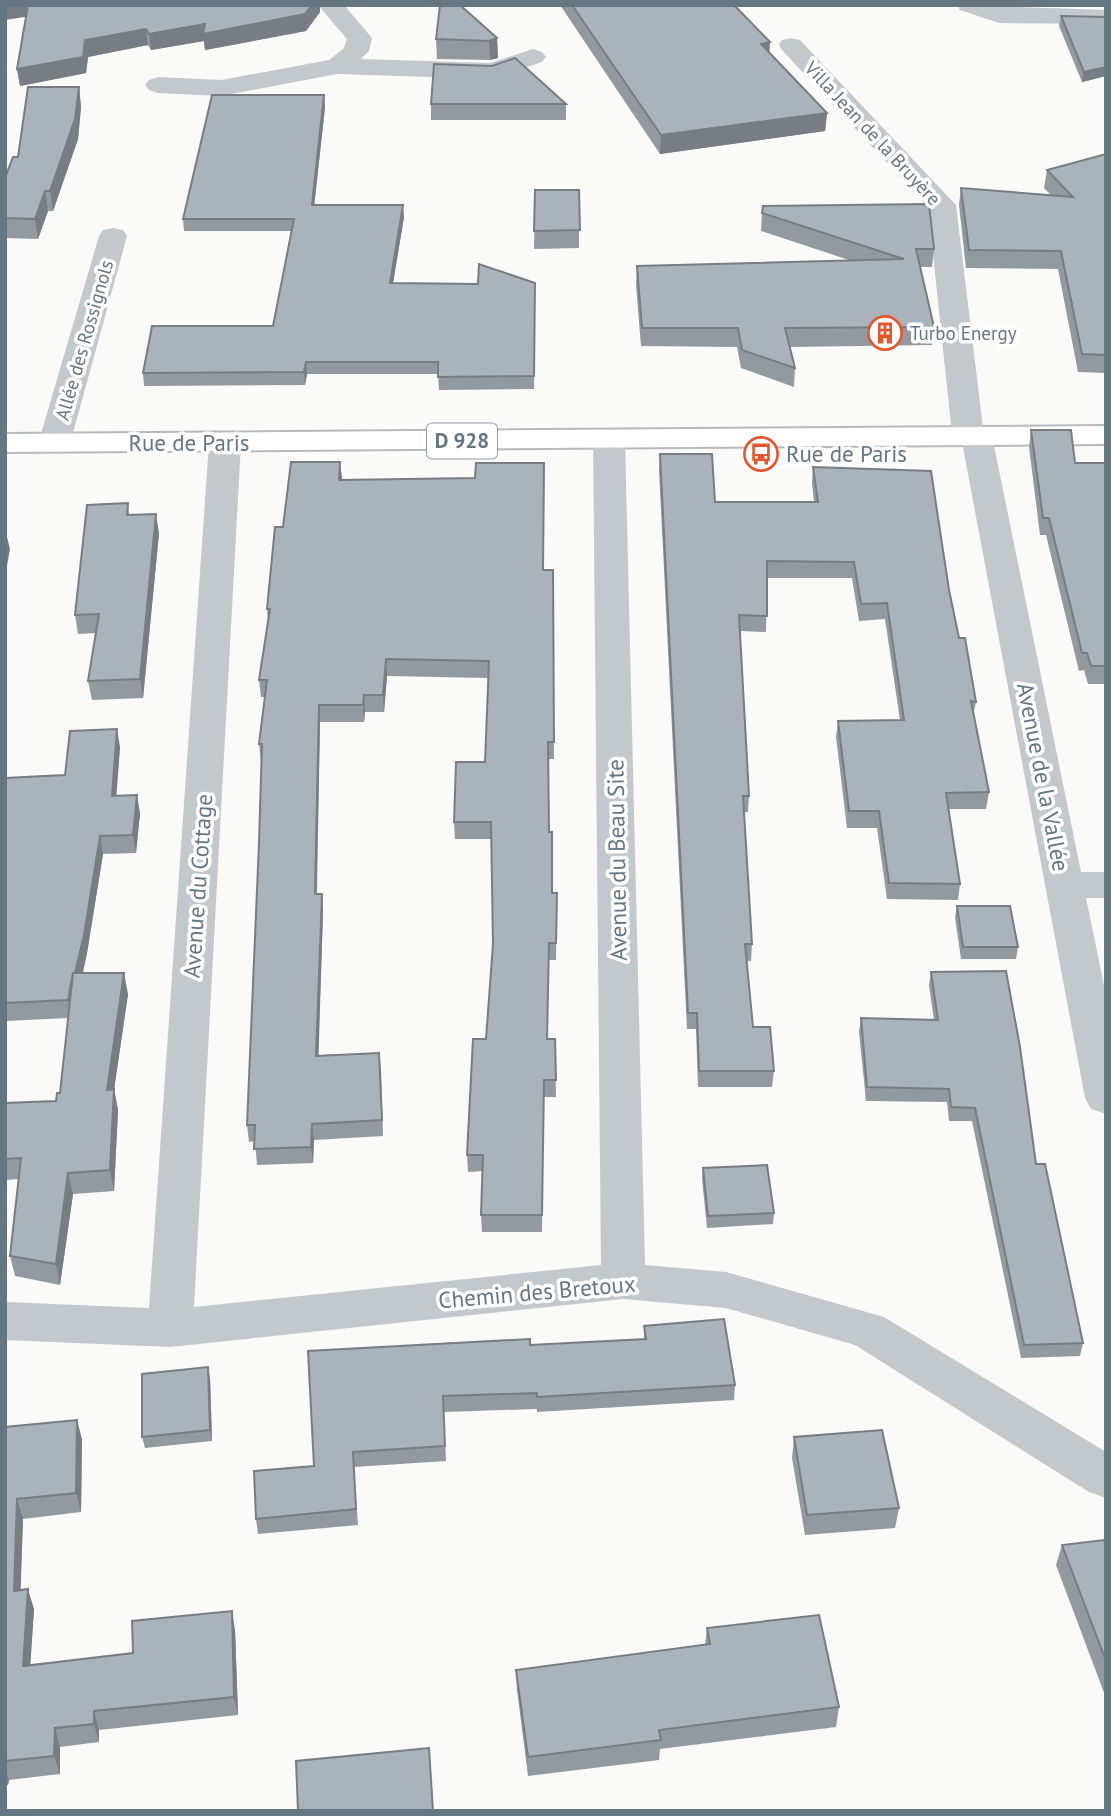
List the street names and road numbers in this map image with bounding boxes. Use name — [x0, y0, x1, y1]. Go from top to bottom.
street label: Villa Jean de la Bruyère — [799, 55, 946, 210]
street label: Allée des Rossignols — [50, 257, 118, 423]
road number: D 928 — [427, 424, 497, 458]
street label: Rue de Paris — [128, 428, 250, 457]
street label: Avenue de la Vallée — [1011, 680, 1076, 874]
street label: Avenue du Beau Site — [600, 759, 633, 961]
street label: Avenue du Cottage — [177, 793, 218, 979]
street label: Chemin des Bretoux — [437, 1268, 637, 1315]

